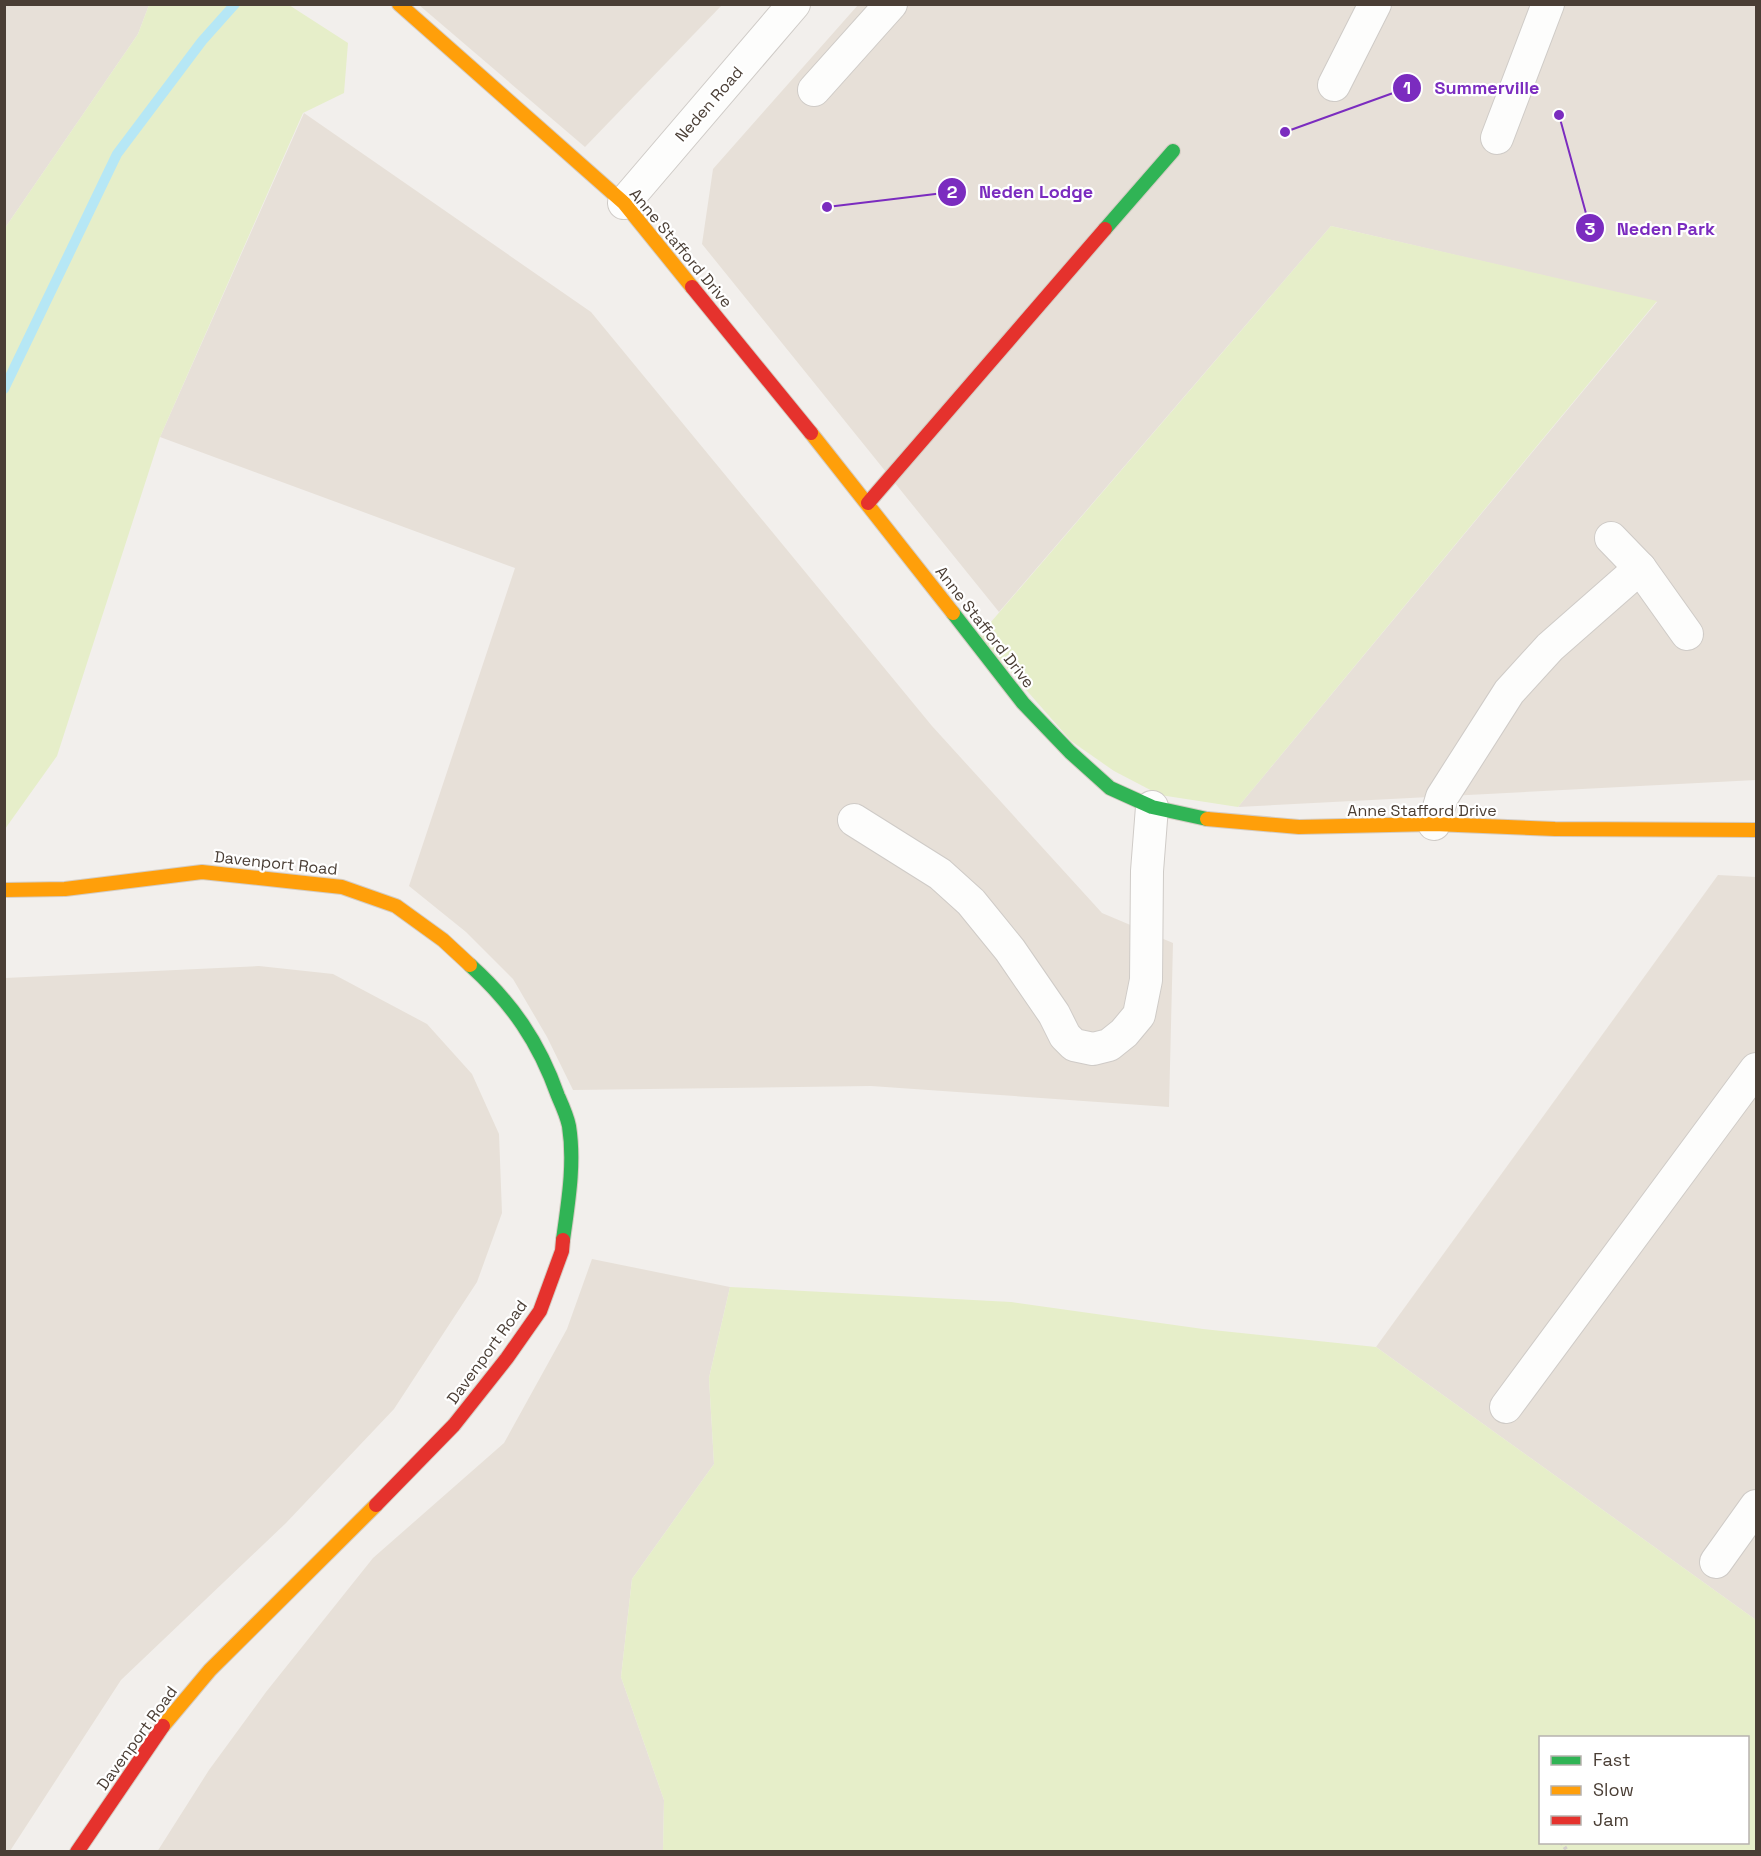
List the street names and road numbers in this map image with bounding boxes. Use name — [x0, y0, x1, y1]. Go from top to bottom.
street label: Neden Road — [671, 62, 747, 146]
street label: Anne Stafford Drive — [625, 184, 737, 312]
street label: Anne Stafford Drive — [931, 562, 1039, 692]
street label: Anne Stafford Drive — [1347, 800, 1497, 821]
street label: Davenport Road — [213, 846, 339, 880]
street label: Davenport Road — [442, 1296, 532, 1408]
street label: Davenport Road — [92, 1682, 182, 1794]

